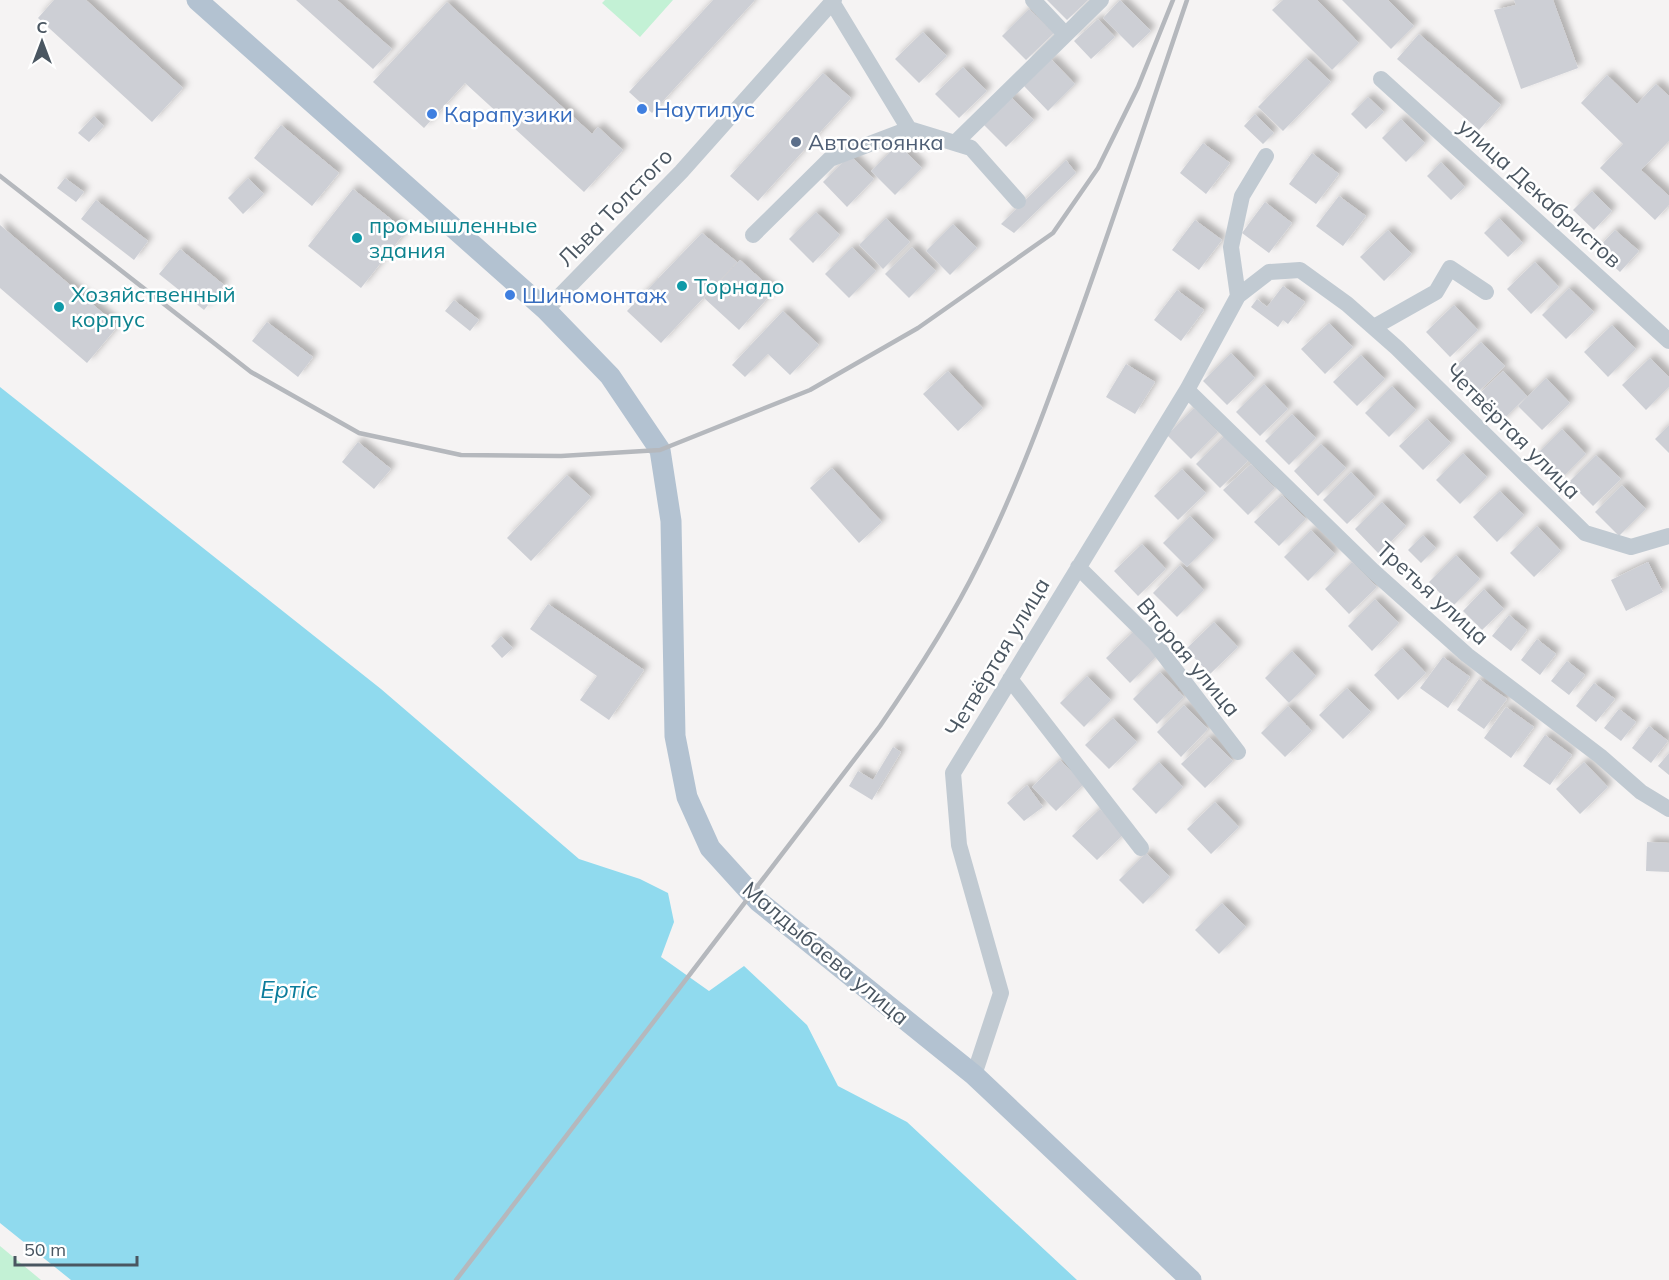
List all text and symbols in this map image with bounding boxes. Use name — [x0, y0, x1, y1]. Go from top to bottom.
north arrow — [12, 12, 72, 72]
text: С — [37, 17, 48, 37]
place label: Наутилус — [654, 95, 755, 123]
place label: Карапузики — [444, 100, 573, 128]
marker: Наутилус — [635, 102, 649, 116]
marker: Карапузики — [425, 107, 439, 121]
street label: улица Декабристов — [1452, 112, 1628, 274]
place label: Автостоянка — [808, 128, 944, 156]
marker: Автостоянка — [789, 135, 803, 149]
street label: Льва Толстого — [552, 142, 678, 272]
place label: промышленные здания — [369, 211, 537, 264]
marker: промышленные здания — [350, 231, 364, 245]
place label: Торнадо — [694, 272, 785, 300]
marker: Торнадо — [675, 279, 689, 293]
place label: Хозяйственный корпус — [71, 280, 236, 333]
place label: Шиномонтаж — [522, 281, 667, 309]
marker: Шиномонтаж — [503, 288, 517, 302]
marker: Хозяйственный корпус — [52, 300, 66, 314]
street label: Четвёртая улица — [1439, 357, 1587, 505]
street label: Третья улица — [1371, 535, 1495, 651]
street label: Четвёртая улица — [938, 572, 1056, 742]
street label: Вторая улица — [1131, 592, 1247, 722]
street label: Малдыбаева улица — [737, 875, 915, 1031]
water label: Ертіс — [260, 974, 318, 1004]
scale bar — [15, 1229, 136, 1267]
text: 50 m — [24, 1238, 66, 1261]

